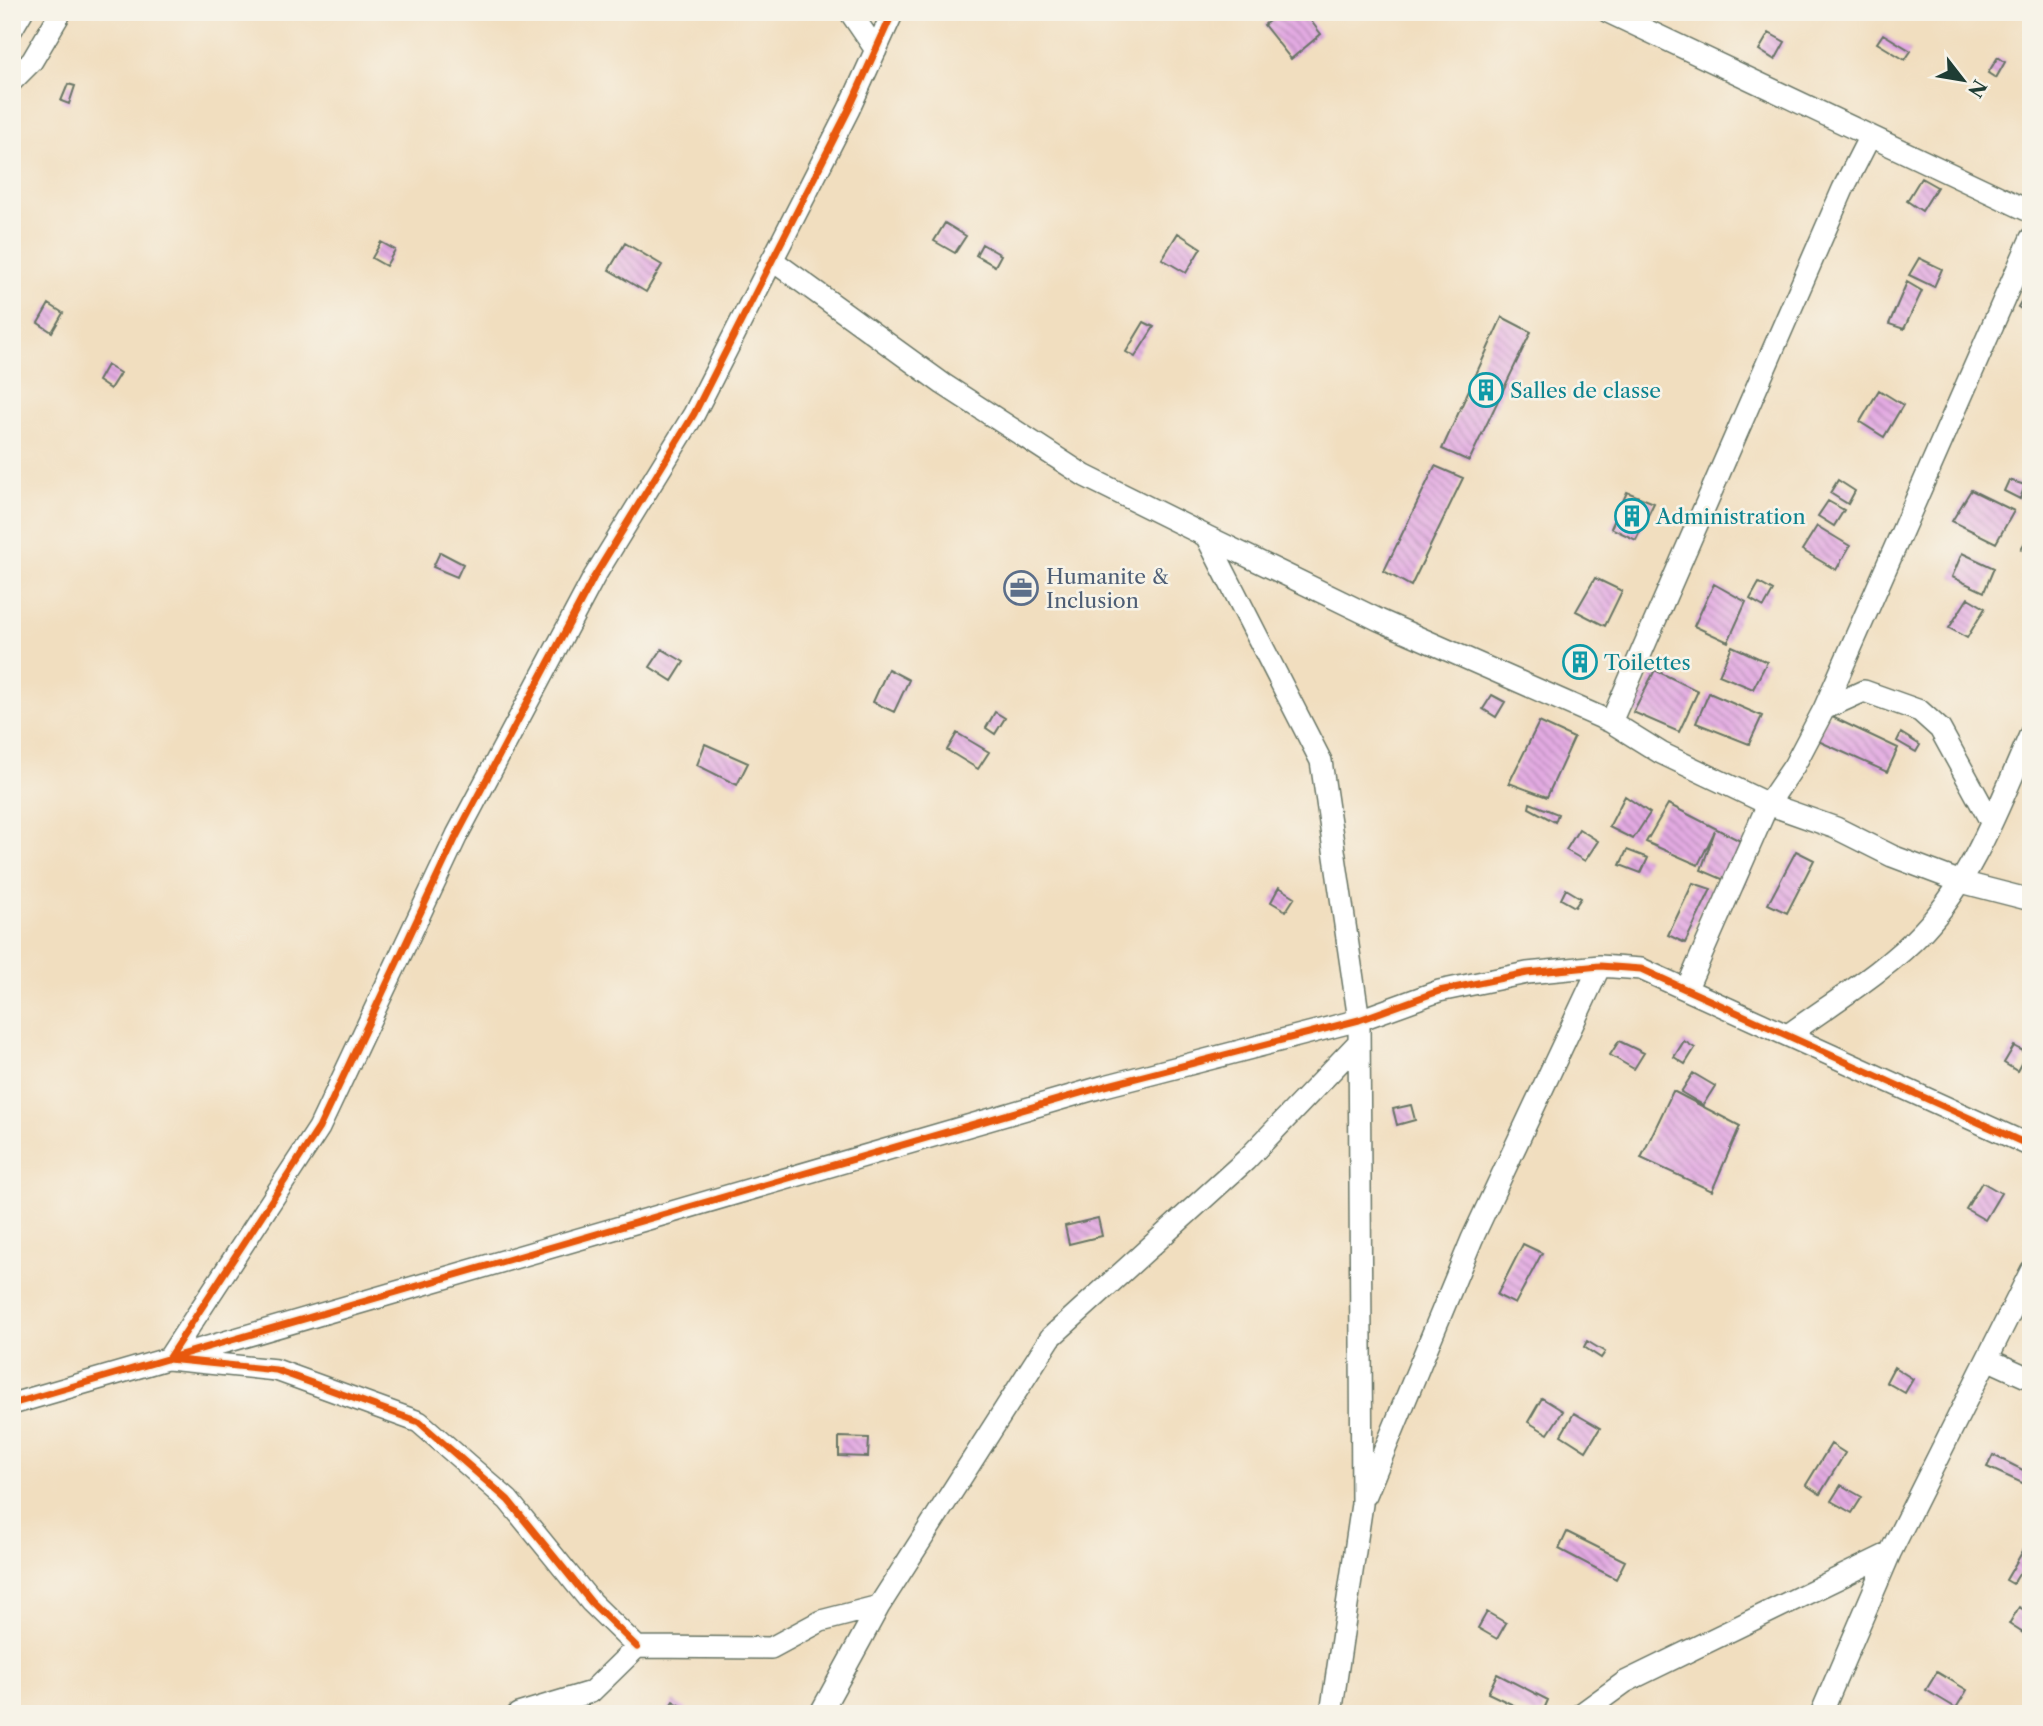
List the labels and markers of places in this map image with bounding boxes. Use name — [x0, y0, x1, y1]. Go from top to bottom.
building icon: Salles de classe — [1467, 371, 1505, 409]
place label: Salles de classe — [1510, 378, 1661, 403]
building icon: Administration — [1613, 497, 1651, 535]
place label: Administration — [1655, 504, 1806, 529]
place label: Humanite & Inclusion — [1046, 564, 1169, 613]
office icon: Humanite & Inclusion — [1002, 569, 1040, 607]
building icon: Toilettes — [1561, 643, 1599, 681]
place label: Toilettes — [1604, 650, 1691, 675]

